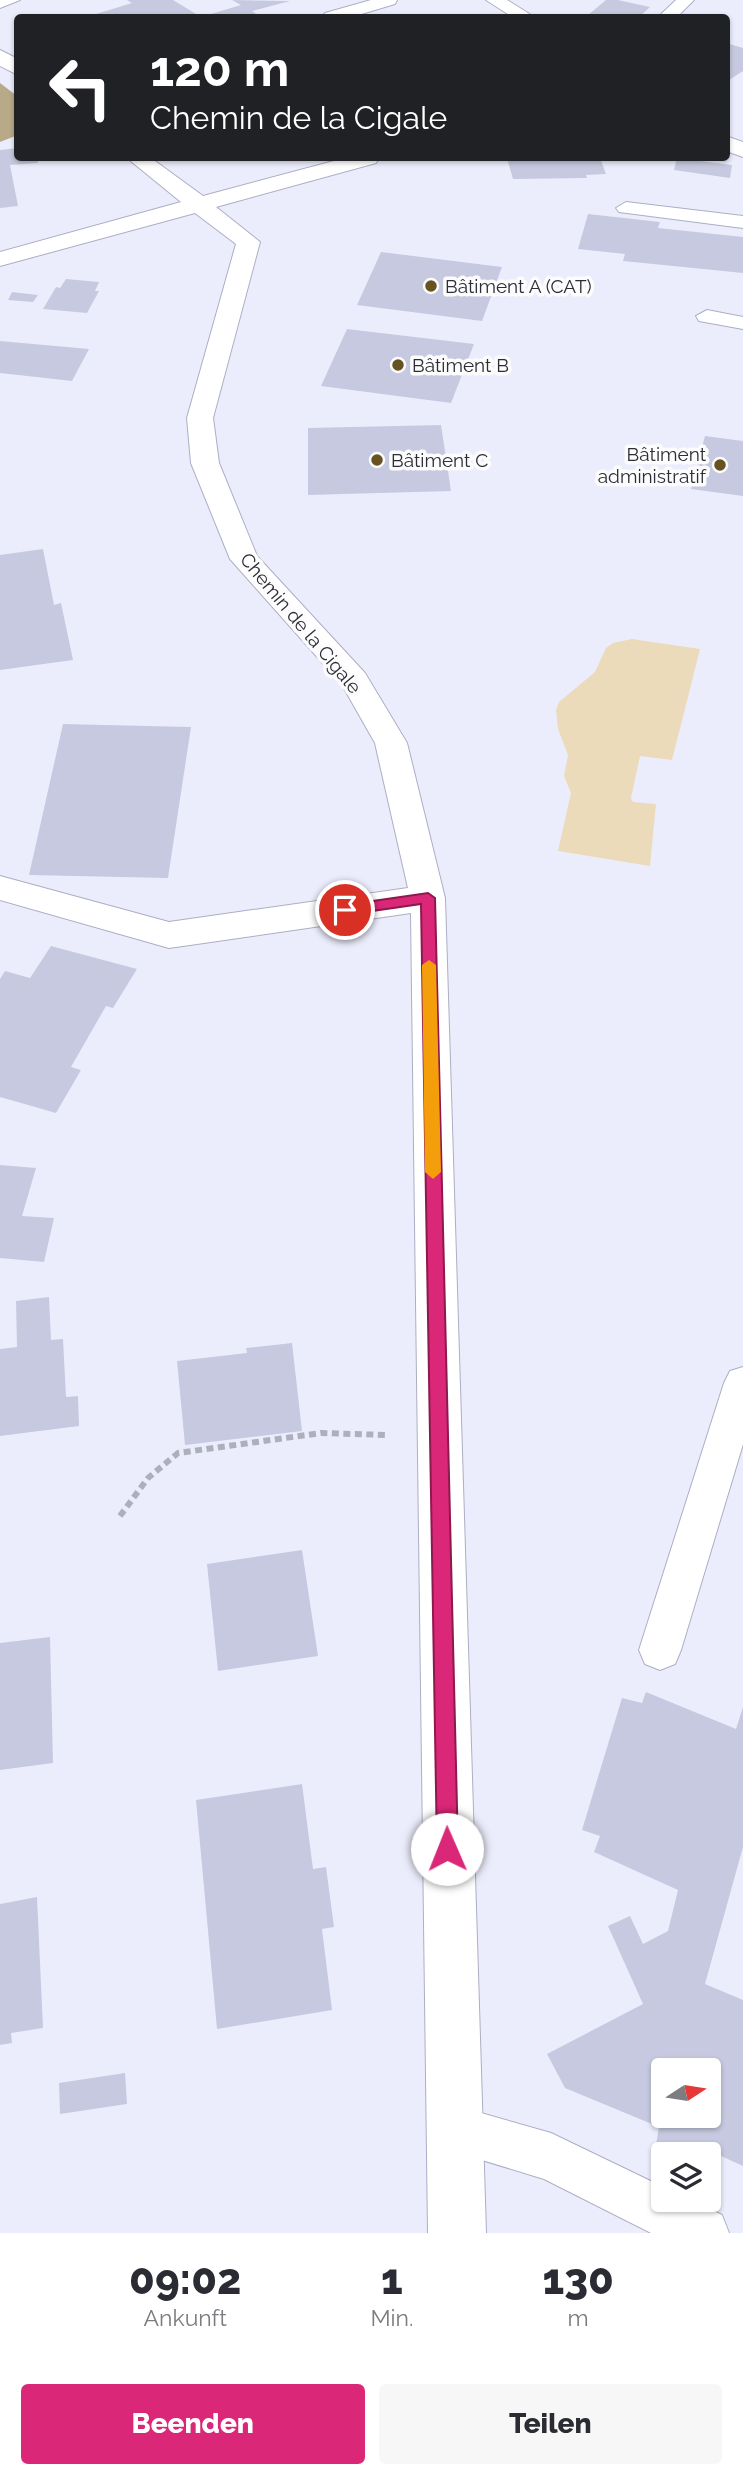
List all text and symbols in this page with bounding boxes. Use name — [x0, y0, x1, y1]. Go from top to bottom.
text: 120 m — [150, 40, 289, 97]
icon: left — [35, 42, 126, 133]
text: Chemin de la Cigale — [150, 99, 447, 136]
place label: Bâtiment A (CAT) — [445, 275, 592, 297]
marker: Bâtiment A (CAT) — [423, 278, 439, 294]
place label: Bâtiment B — [412, 354, 509, 376]
marker: Bâtiment B — [390, 357, 406, 373]
place label: Bâtiment administratif — [598, 443, 707, 487]
place label: Bâtiment C — [391, 449, 488, 471]
marker: Bâtiment C — [369, 452, 385, 468]
marker: Bâtiment administratif — [712, 457, 728, 473]
street label: Chemin de la Cigale — [236, 548, 366, 698]
pin — [315, 880, 375, 940]
icon: arrive — [326, 891, 364, 929]
position arrow — [410, 1812, 484, 1886]
north arrow — [651, 2058, 721, 2128]
map controls — [651, 2058, 721, 2212]
button: layers — [651, 2142, 721, 2212]
text: 09:02 — [129, 2255, 241, 2304]
text: 1 — [381, 2255, 403, 2304]
text: 130 — [542, 2255, 614, 2304]
text: Ankunft — [143, 2304, 227, 2331]
text: Min. — [370, 2304, 413, 2331]
text: m — [568, 2304, 589, 2331]
button: Beenden — [21, 2384, 365, 2464]
button: Teilen — [379, 2384, 722, 2464]

